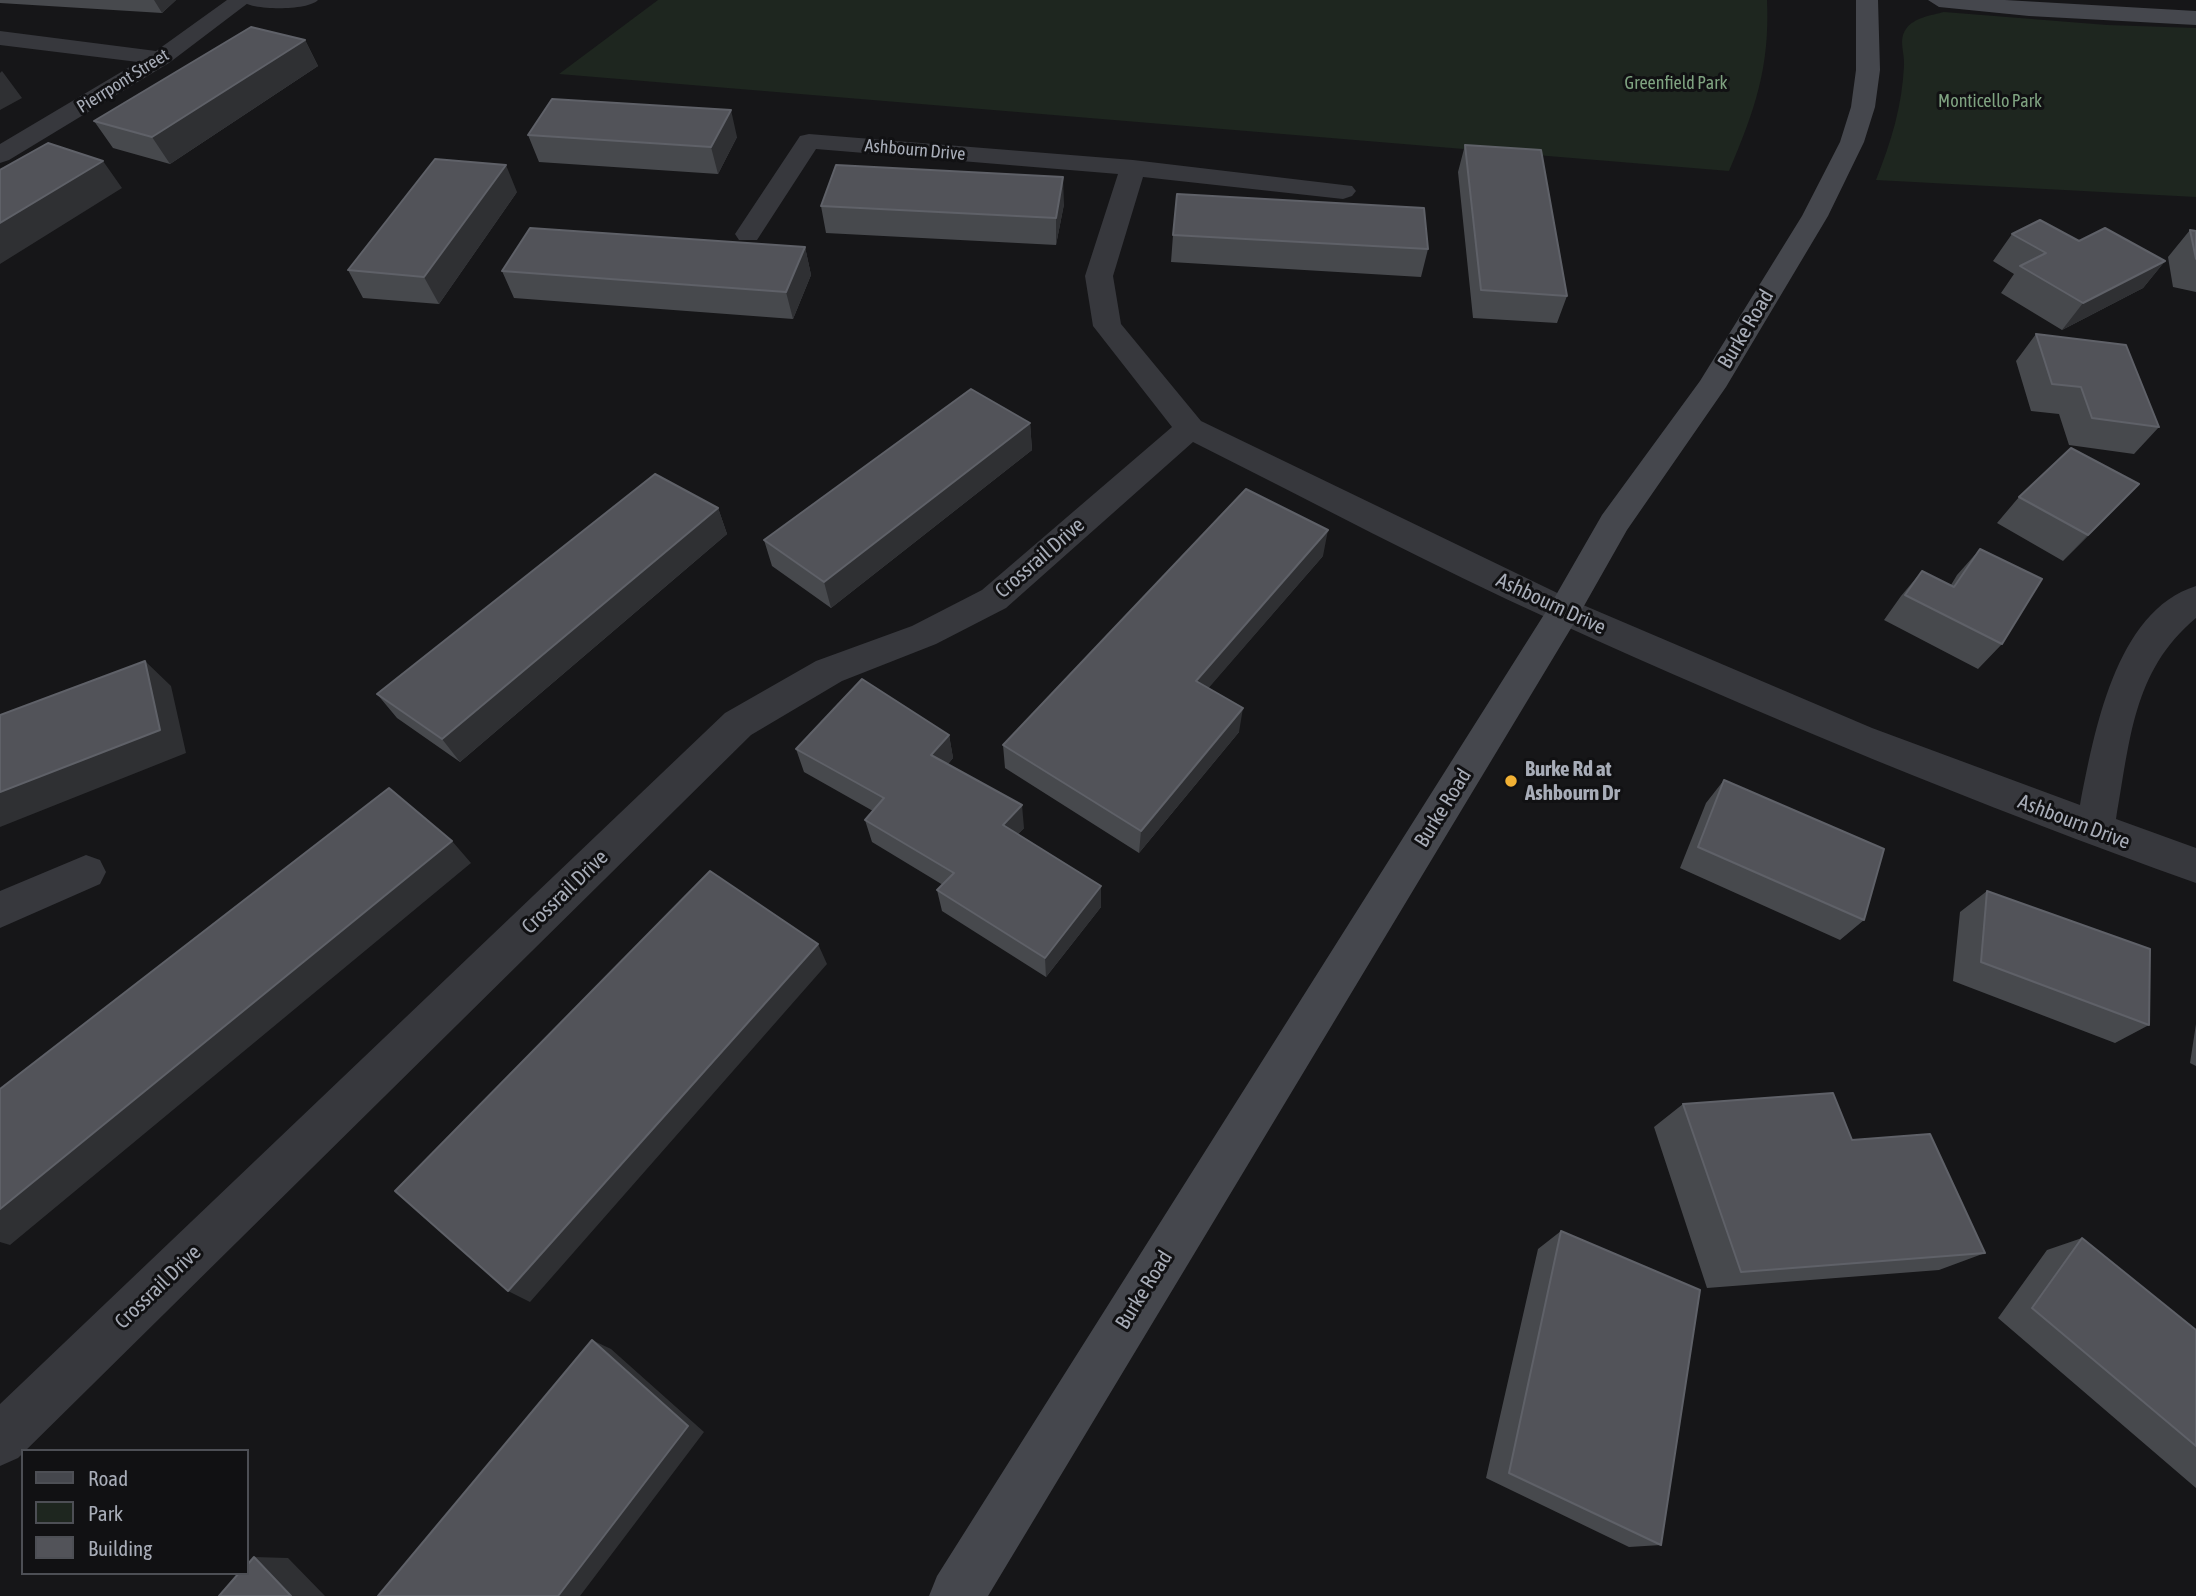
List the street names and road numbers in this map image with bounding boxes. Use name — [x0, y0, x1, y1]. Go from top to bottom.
street label: Pierrpont Street — [73, 44, 173, 118]
street label: Ashbourn Drive — [864, 135, 966, 165]
street label: Burke Road — [1713, 285, 1779, 373]
street label: Crossrail Drive — [990, 512, 1090, 604]
street label: Ashbourn Drive — [1492, 568, 1610, 640]
street label: Burke Road — [1409, 764, 1477, 852]
street label: Ashbourn Drive — [2014, 789, 2134, 855]
street label: Crossrail Drive — [517, 845, 613, 939]
street label: Crossrail Drive — [110, 1240, 206, 1334]
street label: Burke Road — [1110, 1246, 1178, 1334]

